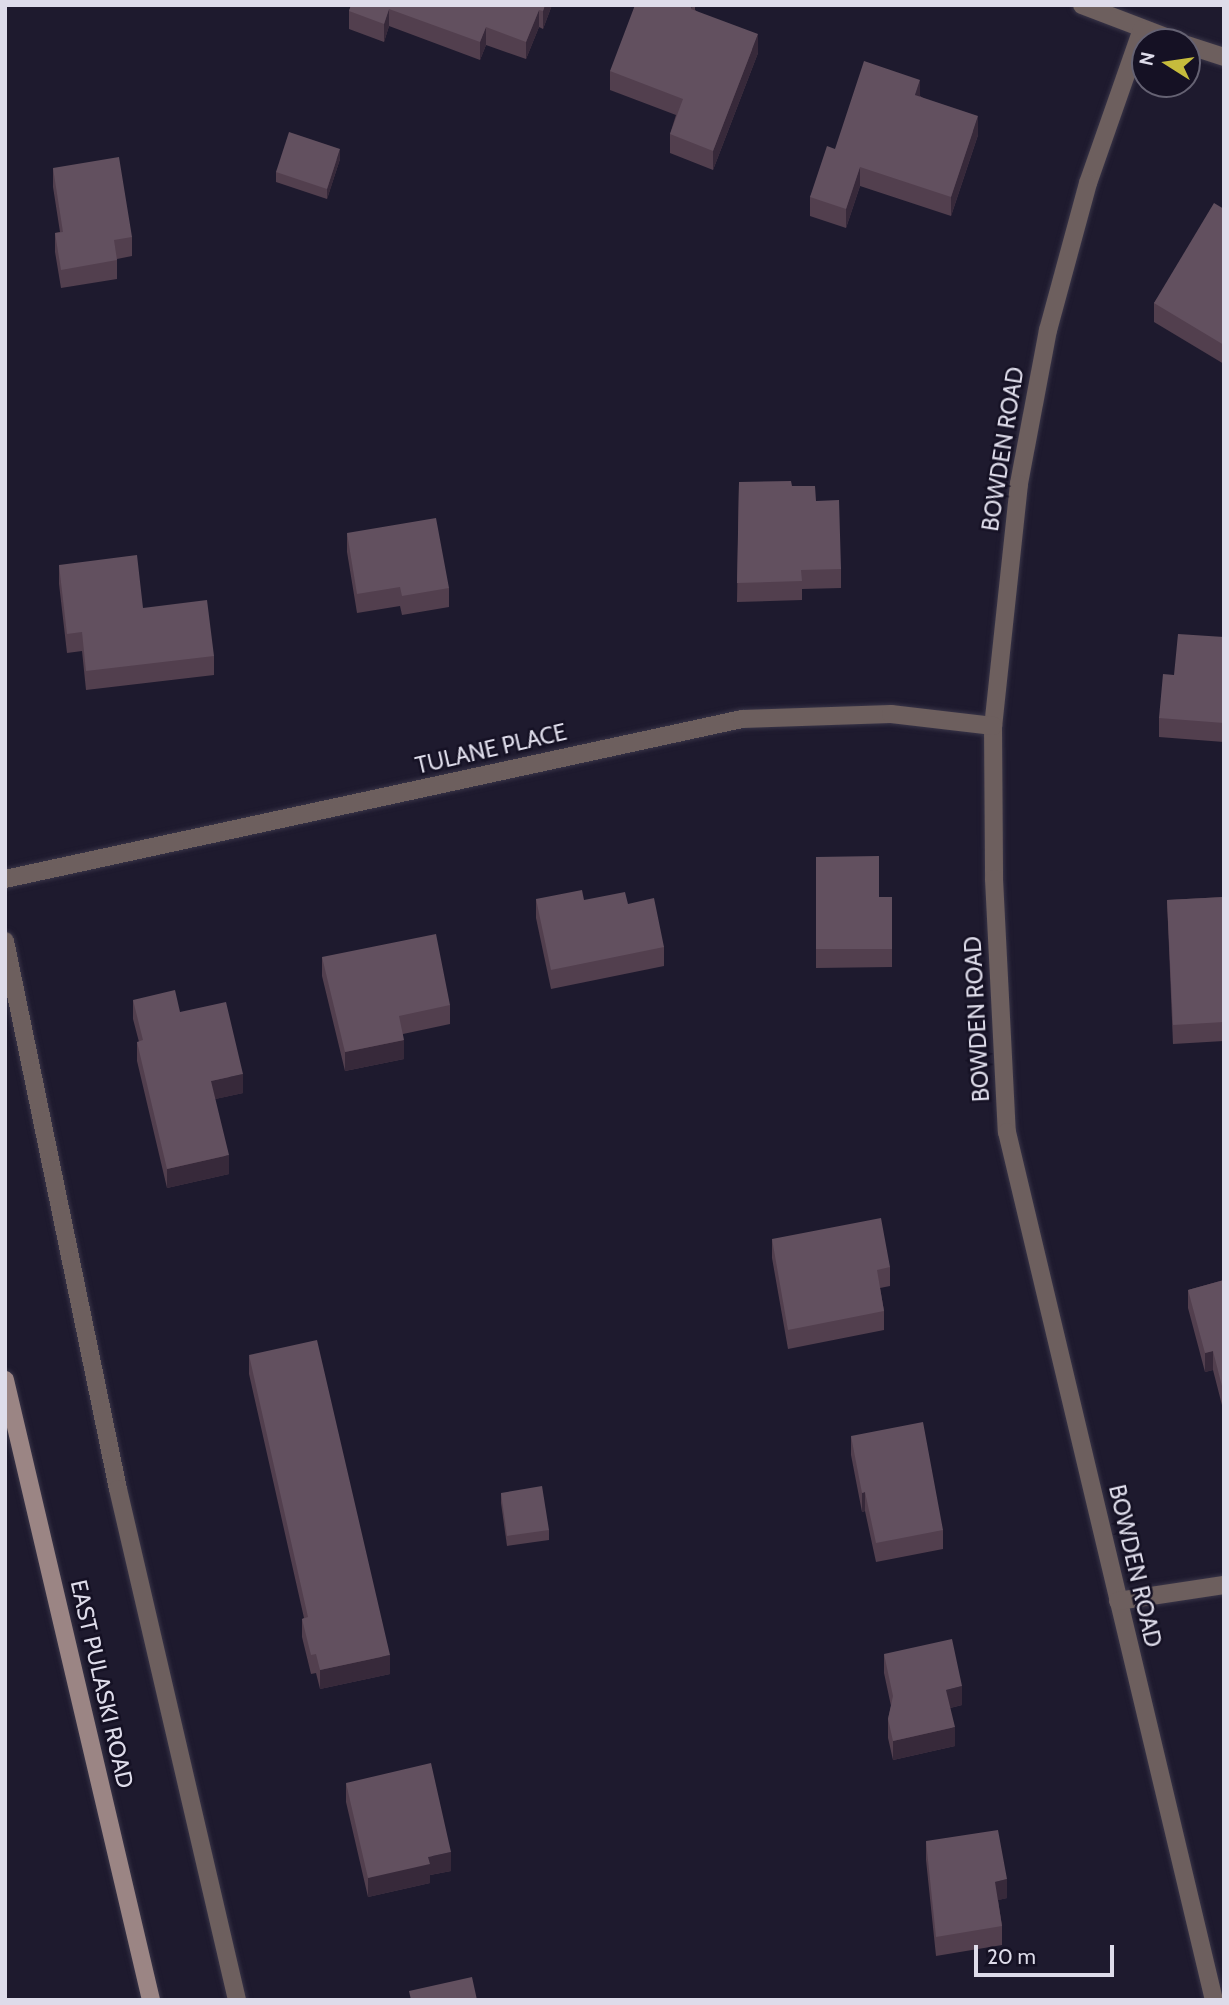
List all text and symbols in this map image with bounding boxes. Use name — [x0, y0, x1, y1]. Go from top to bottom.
north arrow — [1131, 28, 1201, 98]
text: N — [1134, 50, 1160, 68]
street label: BOWDEN ROAD — [976, 365, 1030, 533]
street label: TULANE PLACE — [413, 718, 569, 780]
street label: BOWDEN ROAD — [959, 935, 995, 1103]
street label: BOWDEN ROAD — [1103, 1482, 1167, 1650]
street label: EAST PULASKI ROAD — [65, 1577, 139, 1791]
scale bar — [977, 1932, 1117, 1976]
text: 20 m — [987, 1944, 1036, 1969]

